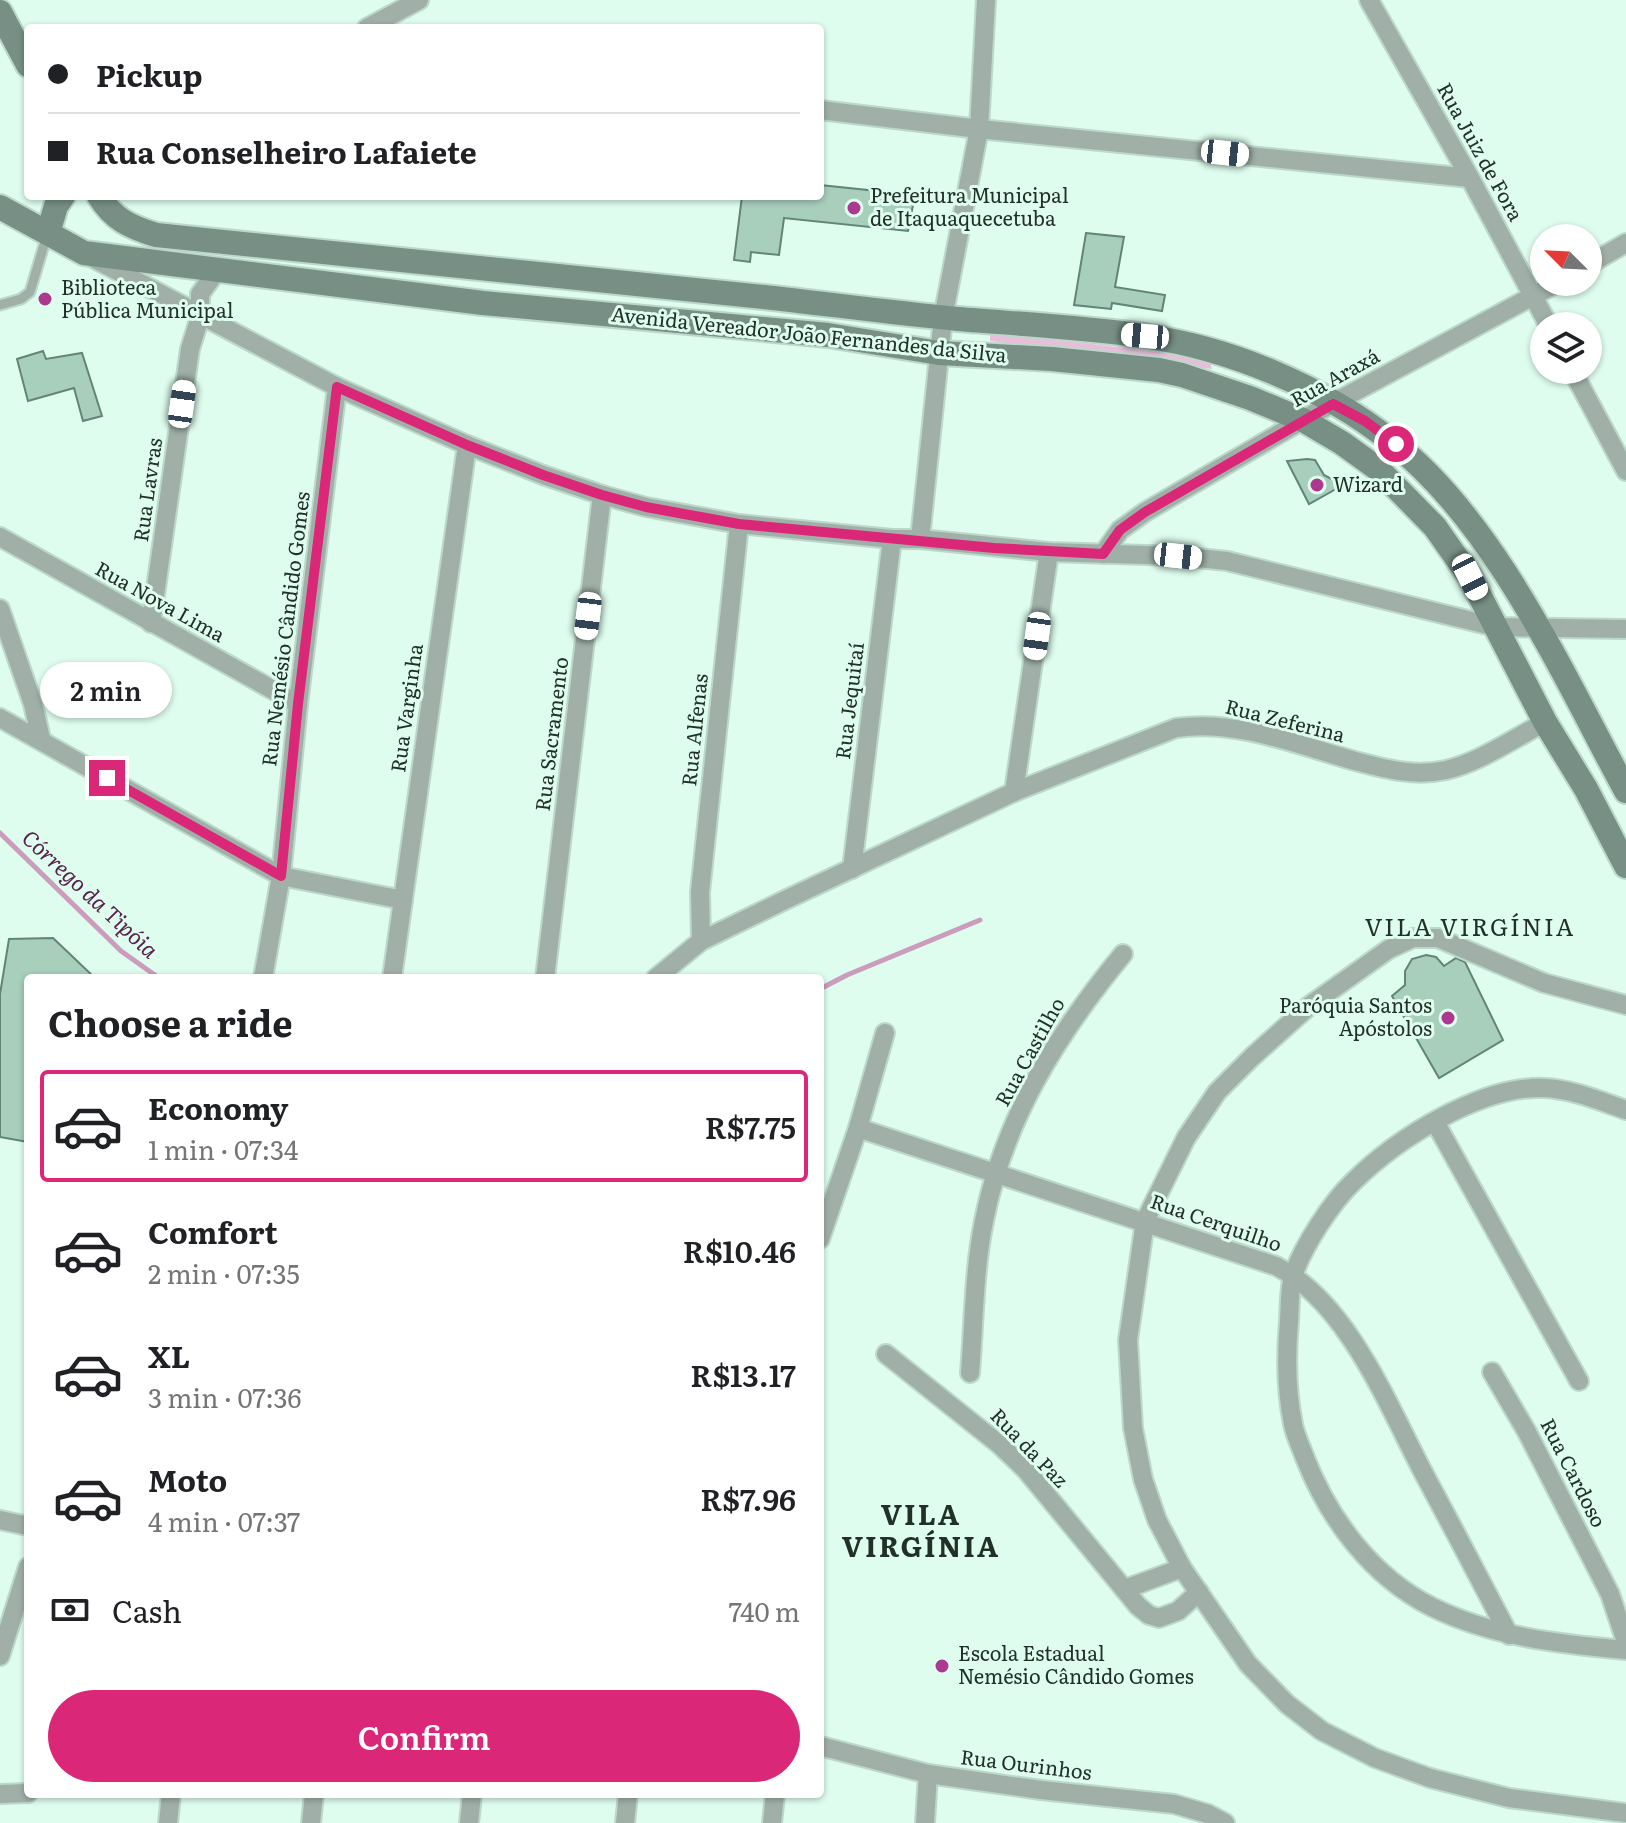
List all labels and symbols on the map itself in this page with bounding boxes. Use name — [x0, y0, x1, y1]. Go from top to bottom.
street label: Rua Juiz de Fora — [1431, 76, 1532, 226]
car — [1200, 139, 1250, 167]
place label: Prefeitura Municipal de Itaquaquecetuba — [870, 179, 1069, 232]
marker: Prefeitura Municipal de Itaquaquecetuba — [845, 199, 863, 217]
north arrow — [1530, 224, 1602, 296]
place label: Biblioteca Pública Municipal — [61, 271, 234, 324]
marker: Biblioteca Pública Municipal — [36, 290, 54, 308]
street label: Avenida Vereador João Fernandes da Silva — [610, 297, 1009, 369]
car — [1120, 322, 1170, 350]
street label: Rua Araxá — [1284, 339, 1384, 413]
car — [167, 379, 197, 429]
route start — [1378, 426, 1414, 462]
street label: Rua Lavras — [124, 436, 168, 544]
place label: Wizard — [1333, 468, 1403, 498]
marker: Wizard — [1308, 476, 1326, 494]
street label: Rua Nemésio Cândido Gomes — [252, 490, 316, 768]
car — [1153, 542, 1203, 570]
car — [1448, 550, 1492, 604]
street label: Rua Nova Lima — [91, 552, 231, 648]
car — [573, 591, 603, 641]
car — [1022, 611, 1052, 661]
street label: Rua Jequitaí — [826, 640, 870, 761]
street label: Rua Varginha — [381, 641, 429, 774]
street label: Rua Sacramento — [526, 655, 574, 813]
callout: 2 min — [41, 662, 173, 718]
street label: Rua Alfenas — [672, 672, 714, 788]
street label: Rua Zeferina — [1222, 690, 1349, 748]
route end — [89, 760, 125, 796]
water label: Córrego da Tipóia — [15, 821, 167, 965]
district label: VILA VIRGÍNIA — [1365, 908, 1575, 943]
place label: Paróquia Santos Apóstolos — [1279, 989, 1432, 1042]
street label: Rua Castilho — [986, 991, 1071, 1111]
marker: Paróquia Santos Apóstolos — [1439, 1009, 1457, 1027]
street label: Rua Cerquilho — [1147, 1185, 1286, 1258]
street label: Rua da Paz — [985, 1400, 1076, 1493]
street label: Rua Cardoso — [1534, 1412, 1615, 1532]
district label: VILA VIRGÍNIA — [842, 1492, 1000, 1566]
place label: Escola Estadual Nemésio Cândido Gomes — [958, 1637, 1194, 1690]
marker: Escola Estadual Nemésio Cândido Gomes — [933, 1657, 951, 1675]
street label: Rua Ourinhos — [959, 1740, 1094, 1786]

